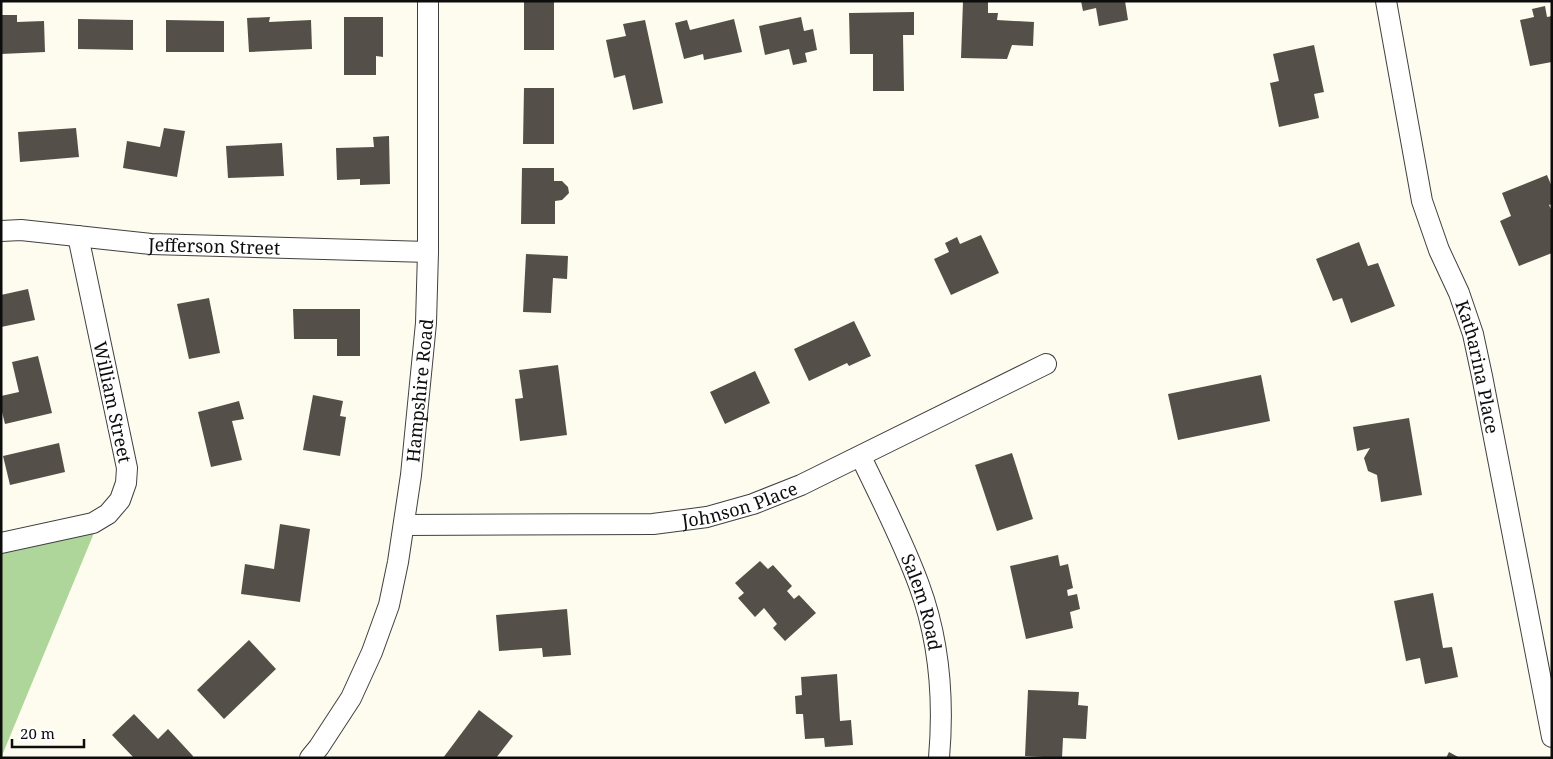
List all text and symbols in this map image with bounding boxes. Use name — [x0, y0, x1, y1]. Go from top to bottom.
street label: Jefferson Street — [147, 232, 281, 260]
street label: Katharina Place — [1450, 297, 1505, 436]
street label: Hampshire Road — [400, 318, 438, 463]
street label: William Street — [88, 339, 138, 465]
street label: Johnson Place — [679, 476, 801, 532]
street label: Salem Road — [896, 550, 948, 652]
scale bar — [12, 716, 85, 748]
text: 20 m — [20, 723, 55, 743]

